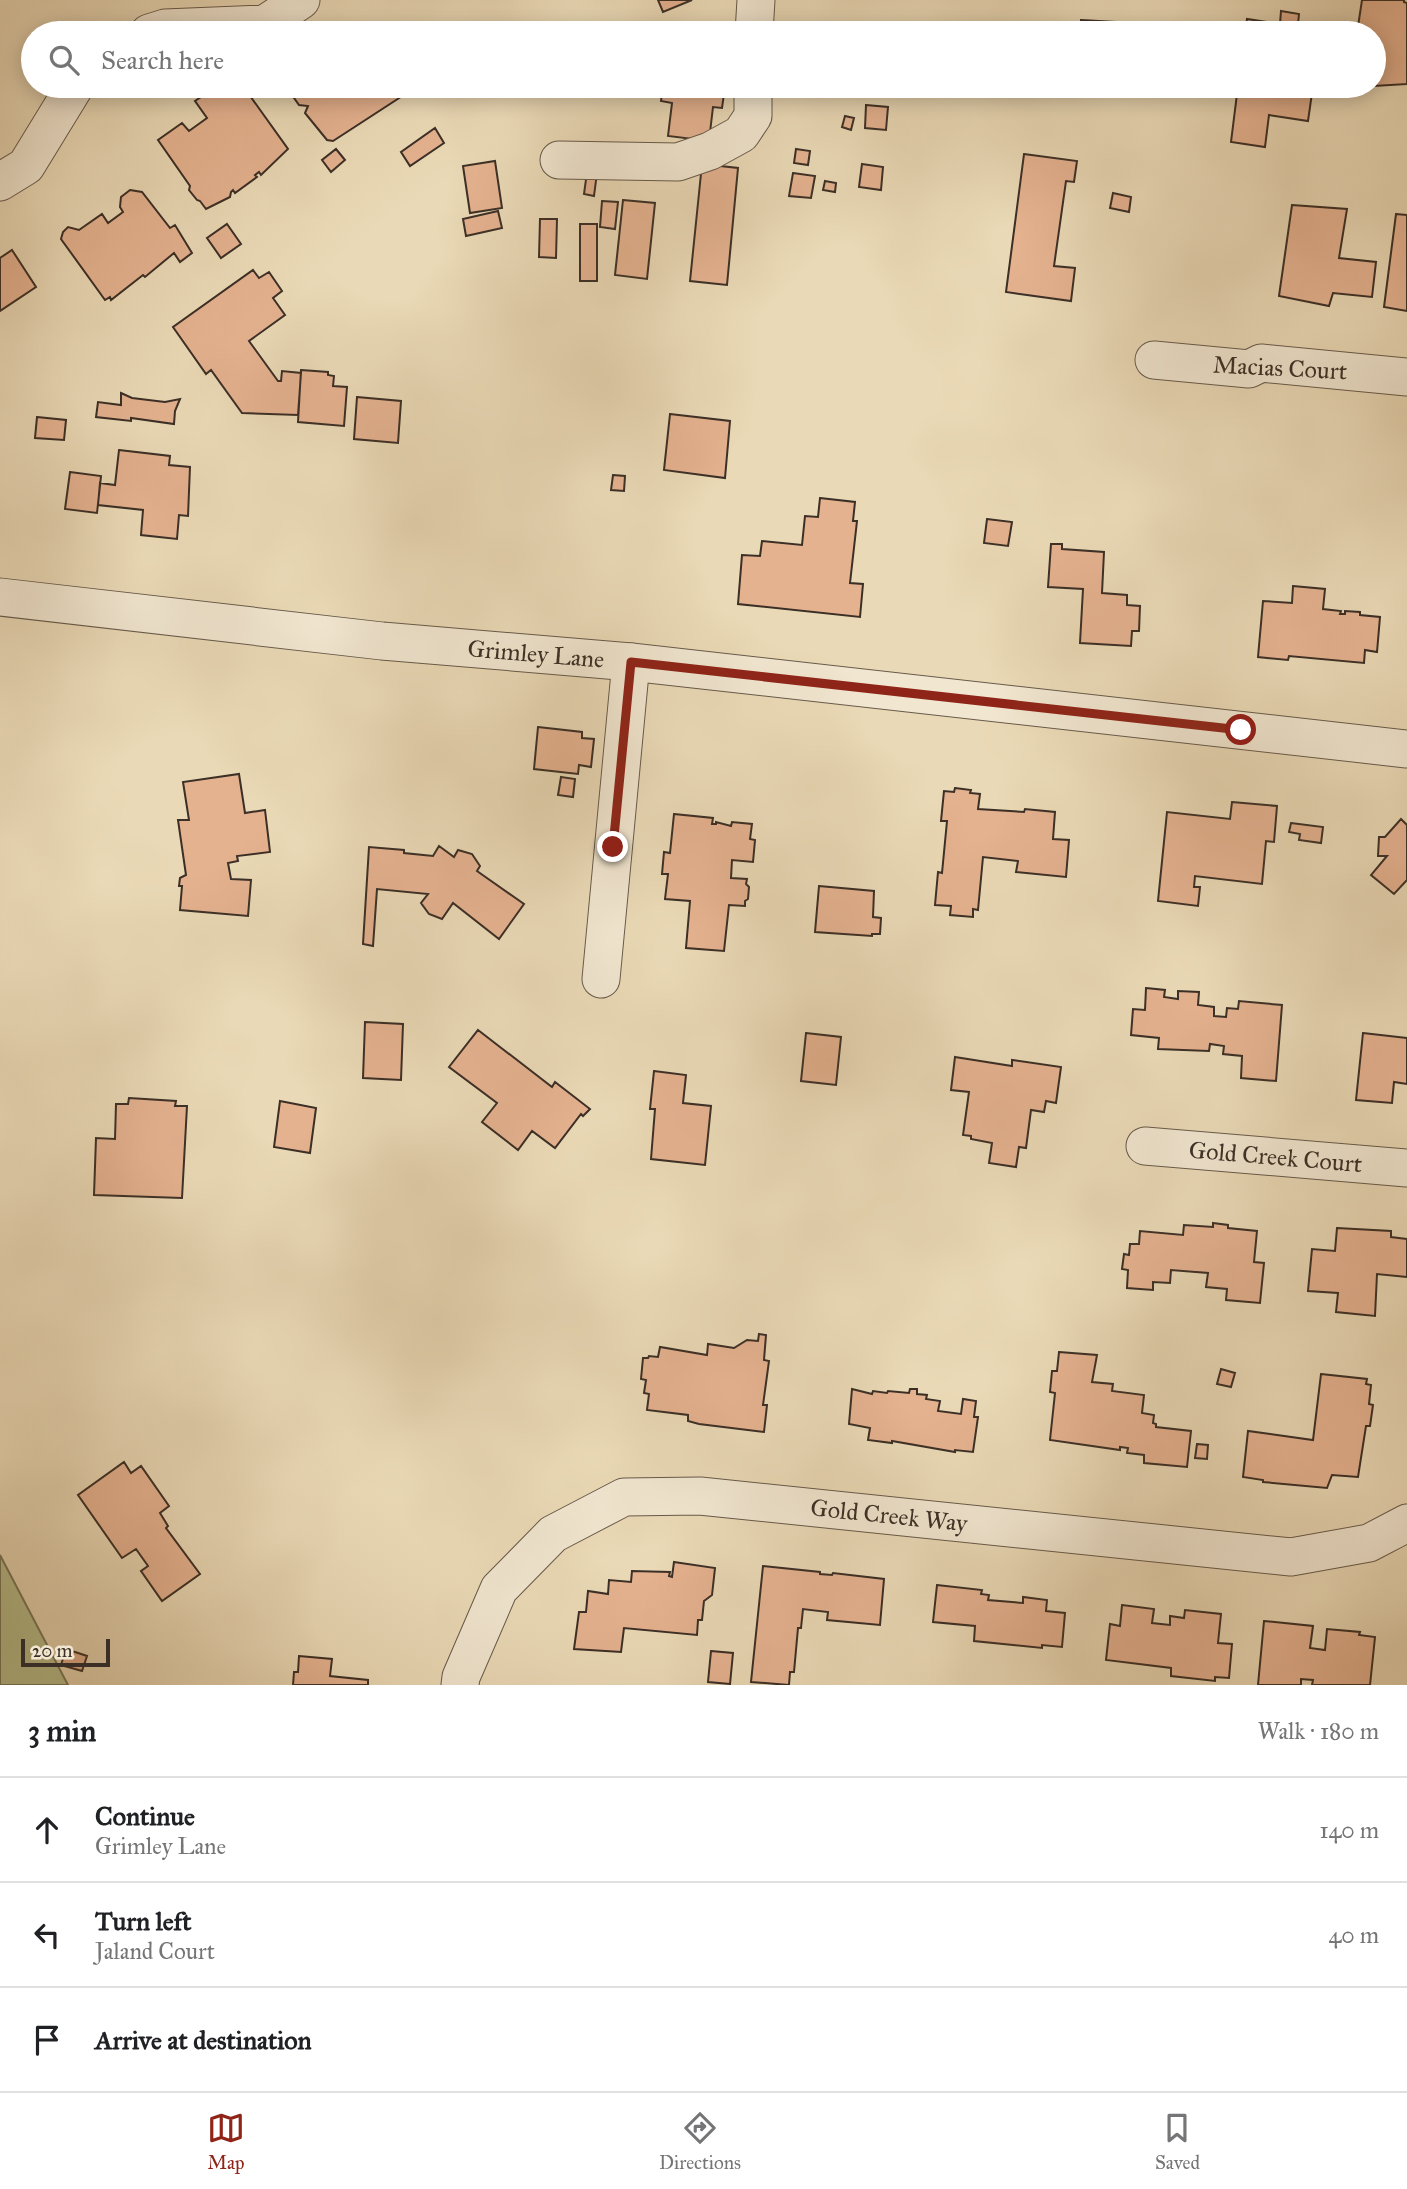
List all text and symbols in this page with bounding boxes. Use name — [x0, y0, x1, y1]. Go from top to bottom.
search box — [21, 21, 1386, 98]
icon: search — [45, 41, 83, 79]
text: Search here — [101, 44, 224, 76]
street label: Macias Court — [1212, 349, 1348, 387]
street label: Grimley Lane — [466, 633, 605, 675]
route start — [1225, 714, 1256, 745]
route end — [597, 831, 628, 862]
street label: Gold Creek Court — [1188, 1135, 1364, 1179]
street label: Gold Creek Way — [809, 1492, 970, 1539]
scale bar — [21, 1636, 110, 1668]
text: 20 m — [32, 1639, 73, 1662]
text: 3 min — [28, 1713, 96, 1749]
text: Walk · 180 m — [1258, 1717, 1379, 1745]
text: Continue — [95, 1800, 195, 1832]
icon: ahead — [28, 1811, 66, 1849]
text: 140 m — [1319, 1816, 1379, 1844]
text: Grimley Lane — [95, 1832, 226, 1860]
text: Turn left — [95, 1905, 191, 1937]
icon: left — [28, 1916, 66, 1954]
text: 40 m — [1329, 1921, 1379, 1949]
text: Jaland Court — [95, 1937, 215, 1965]
icon: arrive — [28, 2021, 66, 2059]
text: Arrive at destination — [95, 2024, 312, 2056]
tab: Map — [207, 2109, 245, 2174]
tab: Directions — [659, 2109, 741, 2174]
tab: Saved — [1155, 2109, 1200, 2174]

